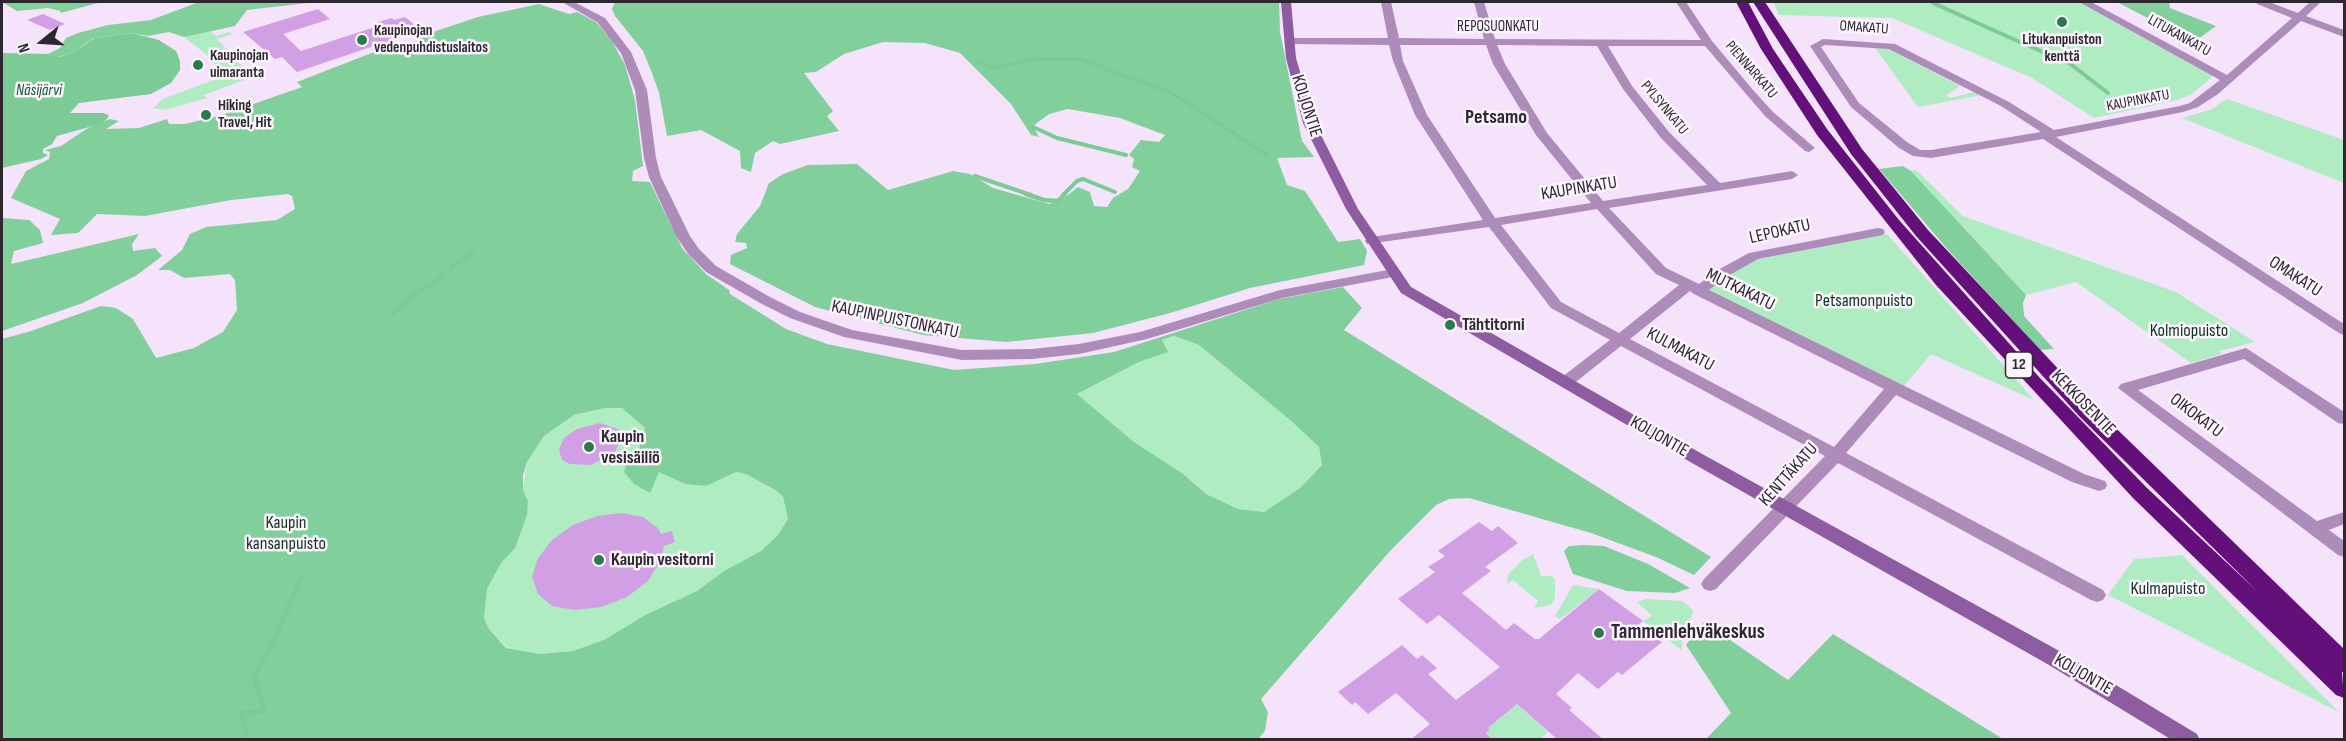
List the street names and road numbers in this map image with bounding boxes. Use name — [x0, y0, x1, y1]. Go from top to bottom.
street label: LITUKANKATU — [2144, 11, 2214, 61]
street label: OMAKATU — [1839, 17, 1889, 39]
street label: REPOSUONKATU — [1457, 18, 1539, 36]
street label: PIENNARKATU — [1721, 38, 1781, 102]
street label: KOLJONTIE — [1286, 72, 1326, 140]
street label: PYLSYNKATU — [1636, 78, 1692, 138]
street label: KAUPINKATU — [2105, 86, 2171, 116]
street label: KAUPINKATU — [1540, 172, 1618, 206]
street label: LEPOKATU — [1747, 215, 1813, 249]
street label: OMAKATU — [2265, 252, 2325, 302]
street label: MUTKAKATU — [1702, 264, 1778, 316]
street label: KAUPINPUISTONKATU — [830, 296, 960, 344]
street label: KULMAKATU — [1642, 323, 1718, 377]
road number: 12 — [2006, 352, 2032, 378]
street label: KEKKOSENTIE — [2046, 366, 2120, 440]
street label: OIKOKATU — [2165, 389, 2227, 443]
street label: KOLJONTIE — [1626, 412, 1692, 462]
street label: KENTTÄKATU — [1755, 439, 1823, 511]
street label: KOLJONTIE — [2050, 650, 2116, 700]

